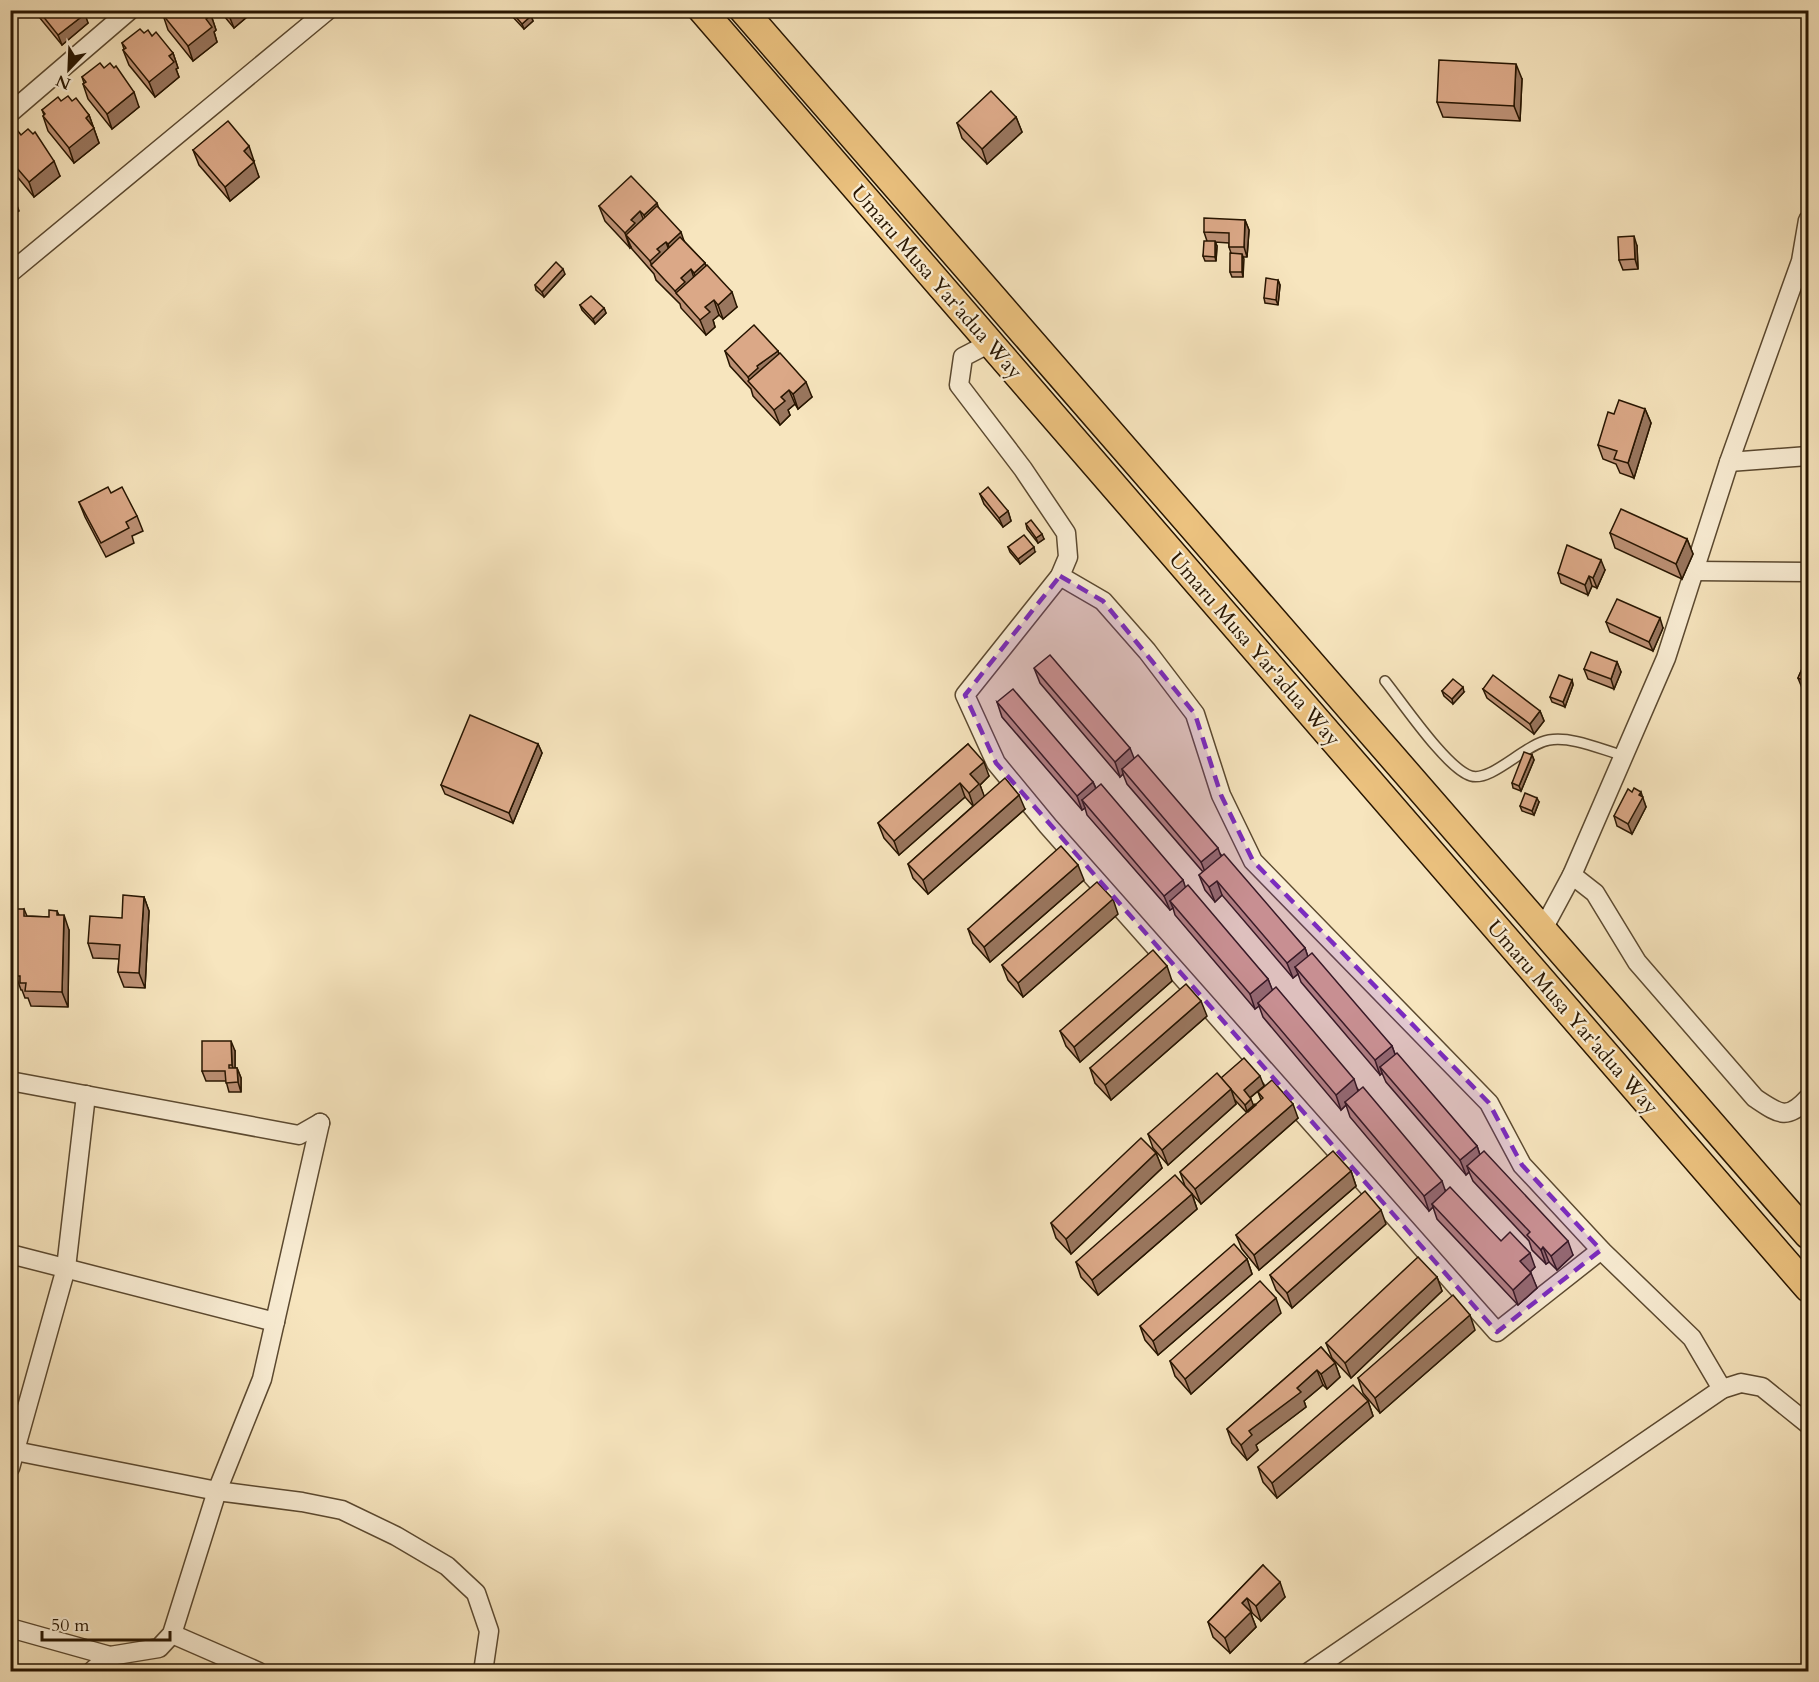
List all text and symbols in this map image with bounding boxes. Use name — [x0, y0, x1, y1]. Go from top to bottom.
north arrow — [39, 39, 99, 99]
text: N — [53, 69, 74, 95]
street label: Umaru Musa Yar'adua Way — [844, 179, 1029, 386]
street label: Umaru Musa Yar'adua Way — [1162, 546, 1347, 753]
street label: Umaru Musa Yar'adua Way — [1480, 914, 1665, 1121]
scale bar — [42, 1604, 170, 1642]
text: 50 m — [51, 1613, 90, 1638]

